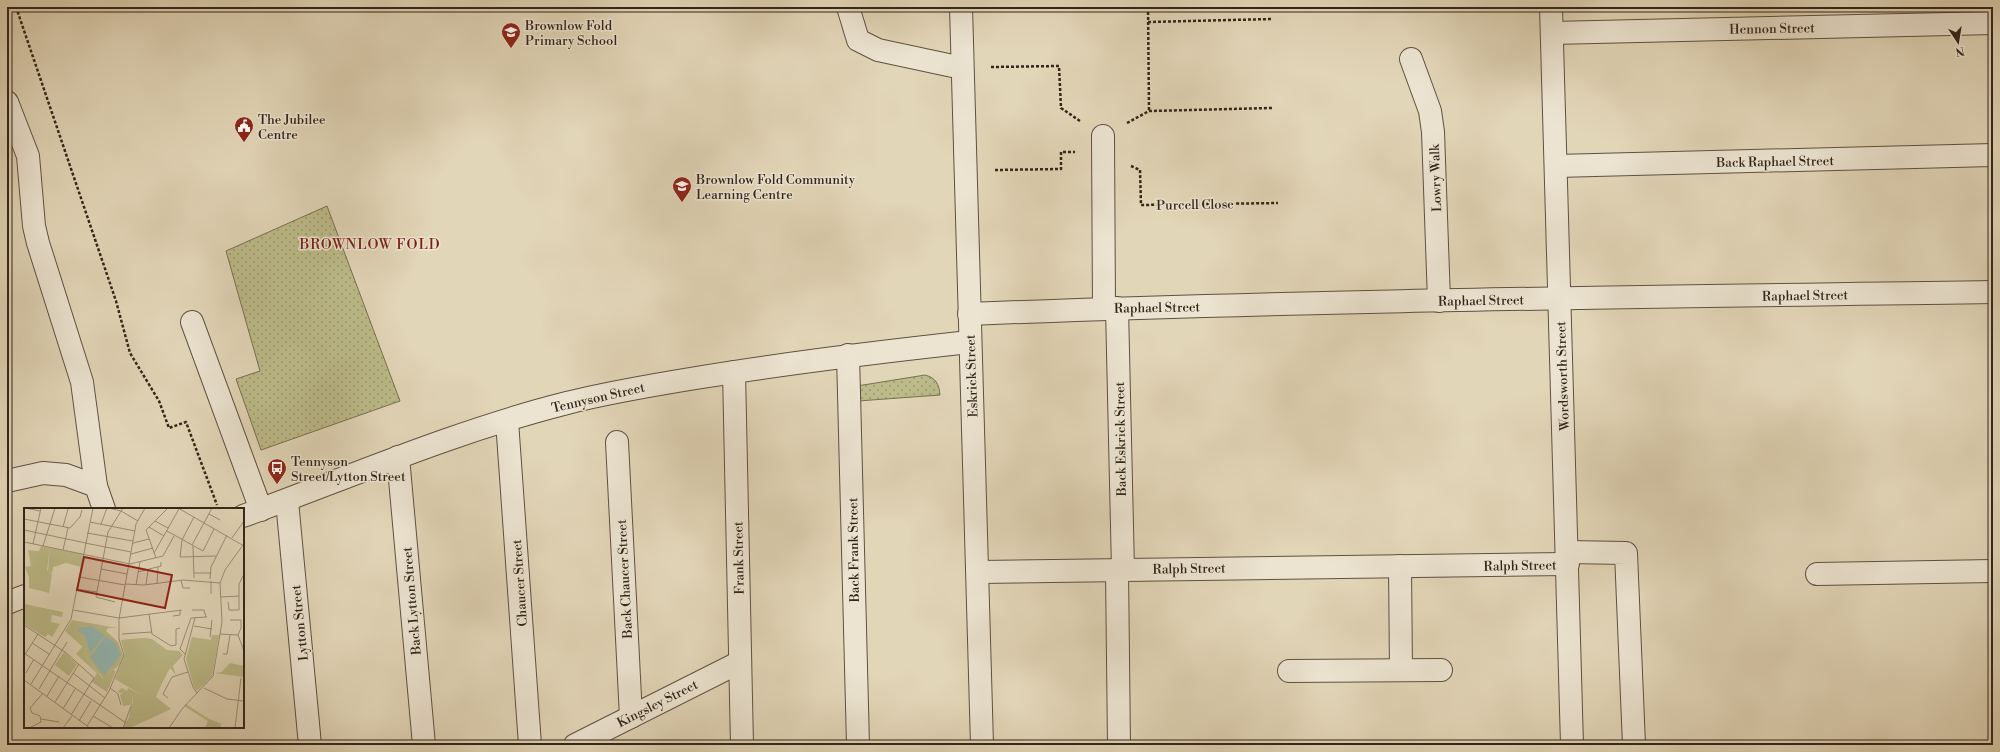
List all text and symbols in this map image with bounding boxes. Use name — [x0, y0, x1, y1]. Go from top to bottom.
place label: Brownlow Fold Primary School — [524, 18, 617, 49]
street label: Hennon Street — [1729, 20, 1815, 38]
school or university icon: Brownlow Fold Primary School — [500, 21, 522, 49]
north arrow — [1938, 22, 1978, 62]
text: N — [1954, 43, 1966, 59]
place label: The Jubilee Centre — [258, 112, 326, 143]
public building icon: The Jubilee Centre — [233, 115, 255, 143]
street label: Lowry Walk — [1427, 143, 1445, 212]
street label: Back Raphael Street — [1715, 153, 1834, 171]
place label: Brownlow Fold Community Learning Centre — [695, 172, 856, 203]
school or university icon: Brownlow Fold Community Learning Centre — [671, 175, 693, 203]
street label: Purcell Close — [1156, 196, 1234, 214]
district label: BROWNLOW FOLD — [298, 236, 441, 254]
street label: Raphael Street — [1762, 287, 1849, 305]
street label: Raphael Street — [1438, 292, 1525, 310]
street label: Raphael Street — [1114, 299, 1201, 317]
street label: Wordsworth Street — [1553, 320, 1573, 432]
street label: Eskrick Street — [963, 334, 981, 418]
street label: Tennyson Street — [550, 379, 647, 416]
street label: Back Eskrick Street — [1112, 381, 1130, 497]
place label: Tennyson Street/Lytton Street — [291, 454, 406, 485]
bus stop icon: Tennyson Street/Lytton Street — [266, 457, 288, 485]
street label: Back Frank Street — [845, 497, 863, 604]
inset map — [24, 508, 244, 728]
street label: Back Chaucer Street — [614, 519, 636, 640]
street label: Frank Street — [730, 521, 748, 595]
street label: Chaucer Street — [509, 538, 531, 627]
street label: Back Lytton Street — [399, 546, 425, 657]
street label: Ralph Street — [1483, 557, 1557, 575]
street label: Ralph Street — [1152, 560, 1226, 578]
street label: Lytton Street — [288, 584, 312, 662]
street label: Kingsley Street — [614, 676, 701, 731]

